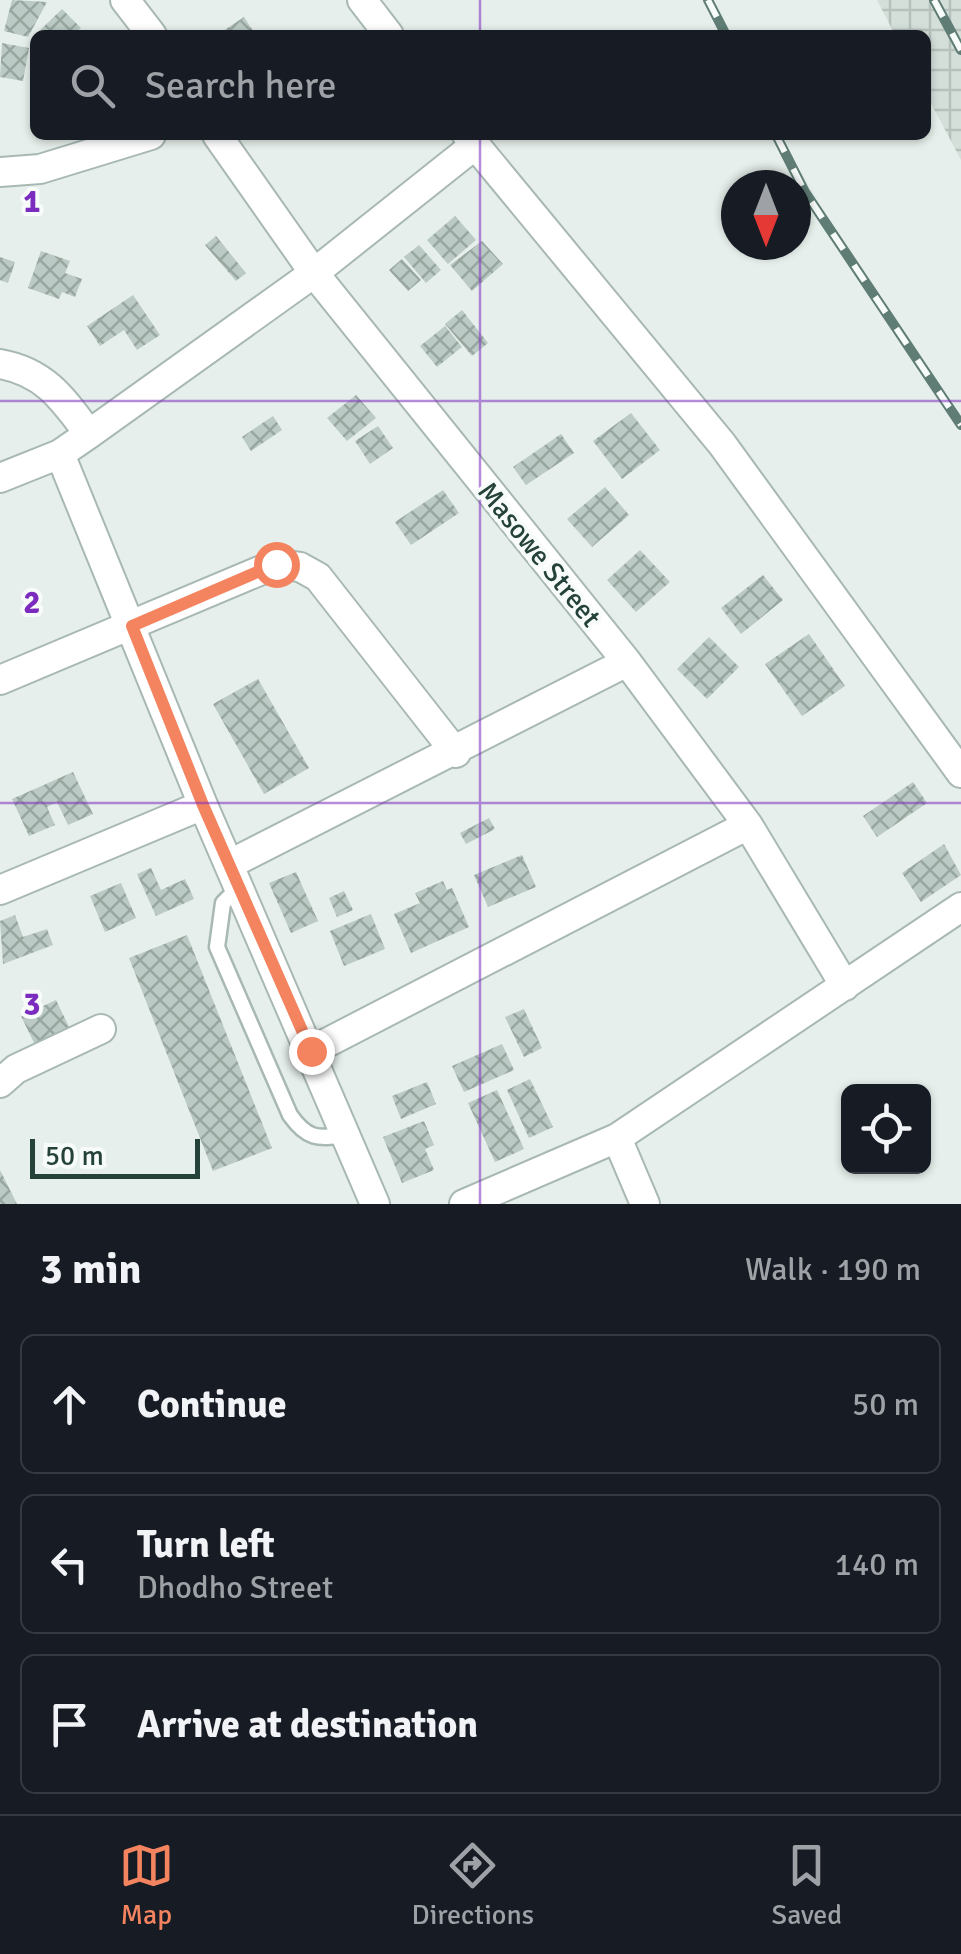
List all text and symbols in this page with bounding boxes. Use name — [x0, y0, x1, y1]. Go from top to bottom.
search box — [30, 30, 931, 140]
icon: search — [65, 58, 120, 113]
text: Search here — [145, 62, 337, 109]
north arrow — [721, 170, 811, 260]
text: 1 — [23, 182, 41, 221]
street label: Masowe Street — [471, 475, 608, 634]
route start — [254, 542, 300, 588]
text: 2 — [23, 583, 41, 622]
text: 3 — [23, 985, 41, 1024]
route end — [289, 1029, 335, 1075]
map controls — [841, 1084, 931, 1174]
button: locate — [841, 1084, 931, 1174]
scale bar — [30, 1134, 200, 1178]
text: 50 m — [45, 1139, 104, 1173]
text: 3 min — [40, 1244, 141, 1295]
text: Walk · 190 m — [745, 1250, 921, 1289]
icon: ahead — [42, 1377, 97, 1432]
text: Continue — [137, 1381, 287, 1428]
text: 50 m — [852, 1385, 919, 1424]
text: Turn left — [137, 1521, 275, 1568]
icon: left — [42, 1537, 97, 1592]
text: 140 m — [835, 1545, 919, 1584]
text: Dhodho Street — [137, 1568, 333, 1607]
icon: arrive — [42, 1697, 97, 1752]
text: Arrive at destination — [137, 1701, 478, 1748]
tab: Map — [119, 1838, 174, 1932]
tab: Directions — [412, 1838, 534, 1932]
tab: Saved — [772, 1838, 842, 1932]

